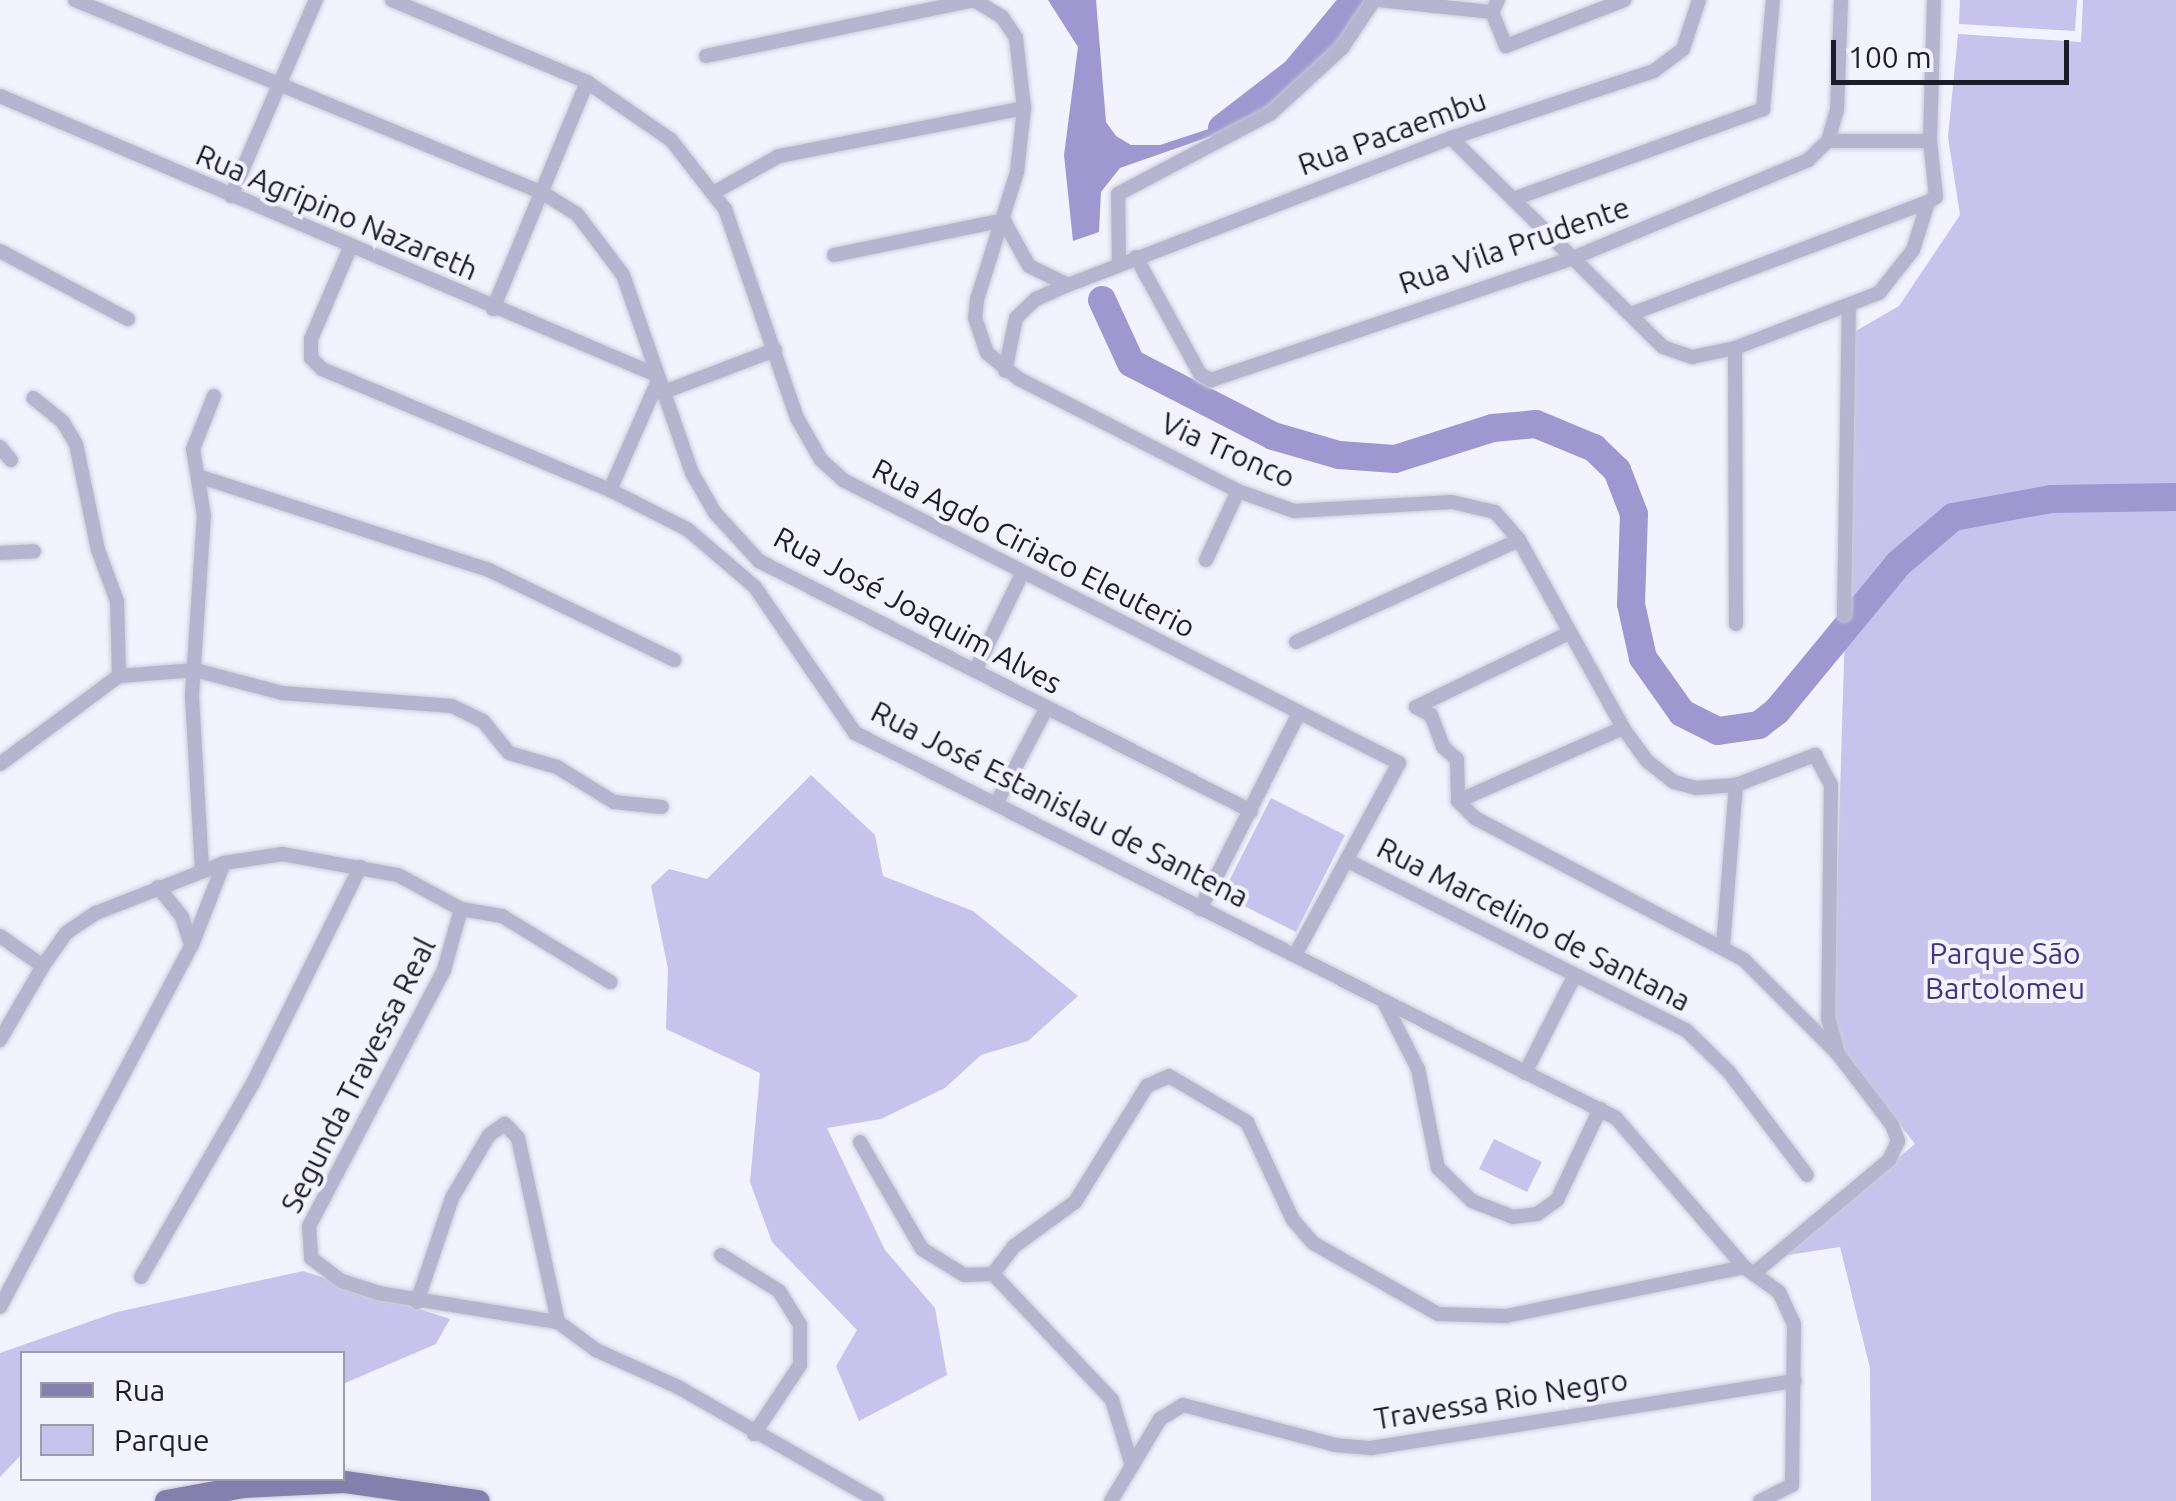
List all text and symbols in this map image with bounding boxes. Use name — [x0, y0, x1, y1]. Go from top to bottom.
scale bar — [1836, 20, 2074, 82]
text: 100 m — [1848, 40, 1932, 74]
street label: Rua Pacaembu — [1293, 81, 1491, 183]
street label: Rua Agripino Nazareth — [191, 136, 483, 288]
street label: Rua Vila Prudente — [1394, 189, 1634, 301]
street label: Via Tronco — [1156, 405, 1300, 495]
street label: Rua Agdo Ciriaco Eleuterio — [866, 451, 1202, 645]
street label: Rua José Joaquim Alves — [768, 519, 1068, 701]
street label: Rua José Estanislau de Santena — [865, 693, 1255, 915]
street label: Rua Marcelino de Santana — [1371, 829, 1697, 1019]
street label: Segunda Travessa Real — [273, 931, 443, 1219]
park label: Parque São Bartolomeu — [1925, 935, 2085, 1006]
legend — [20, 1351, 345, 1481]
street label: Travessa Rio Negro — [1372, 1361, 1630, 1437]
text: Rua — [114, 1373, 165, 1407]
text: Parque — [114, 1423, 210, 1457]

